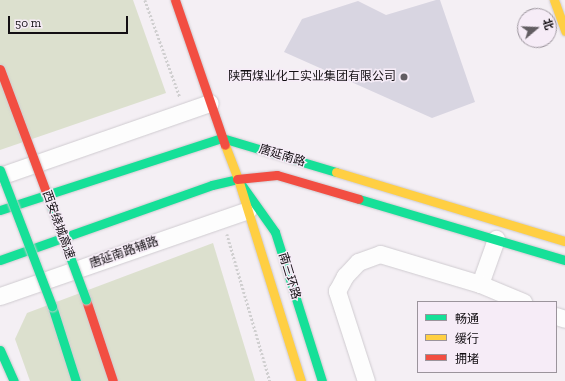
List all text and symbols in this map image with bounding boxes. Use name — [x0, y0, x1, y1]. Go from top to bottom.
scale bar — [10, 8, 130, 34]
north arrow — [517, 8, 557, 48]
text: 50 m — [15, 16, 41, 30]
text: 北 — [540, 17, 556, 32]
place label: 陕西煤业化工实业集团有限公司 — [228, 70, 396, 84]
marker: 陕西煤业化工实业集团有限公司 — [399, 72, 409, 82]
street label: 唐延南路 — [257, 142, 307, 170]
street label: 西安绕城高速 — [39, 189, 77, 261]
street label: 唐延南路辅路 — [88, 234, 160, 272]
street label: 南三环路 — [275, 251, 303, 301]
legend — [417, 301, 557, 373]
text: 畅通 — [455, 312, 479, 326]
text: 缓行 — [455, 332, 479, 346]
text: 拥堵 — [455, 352, 479, 366]

